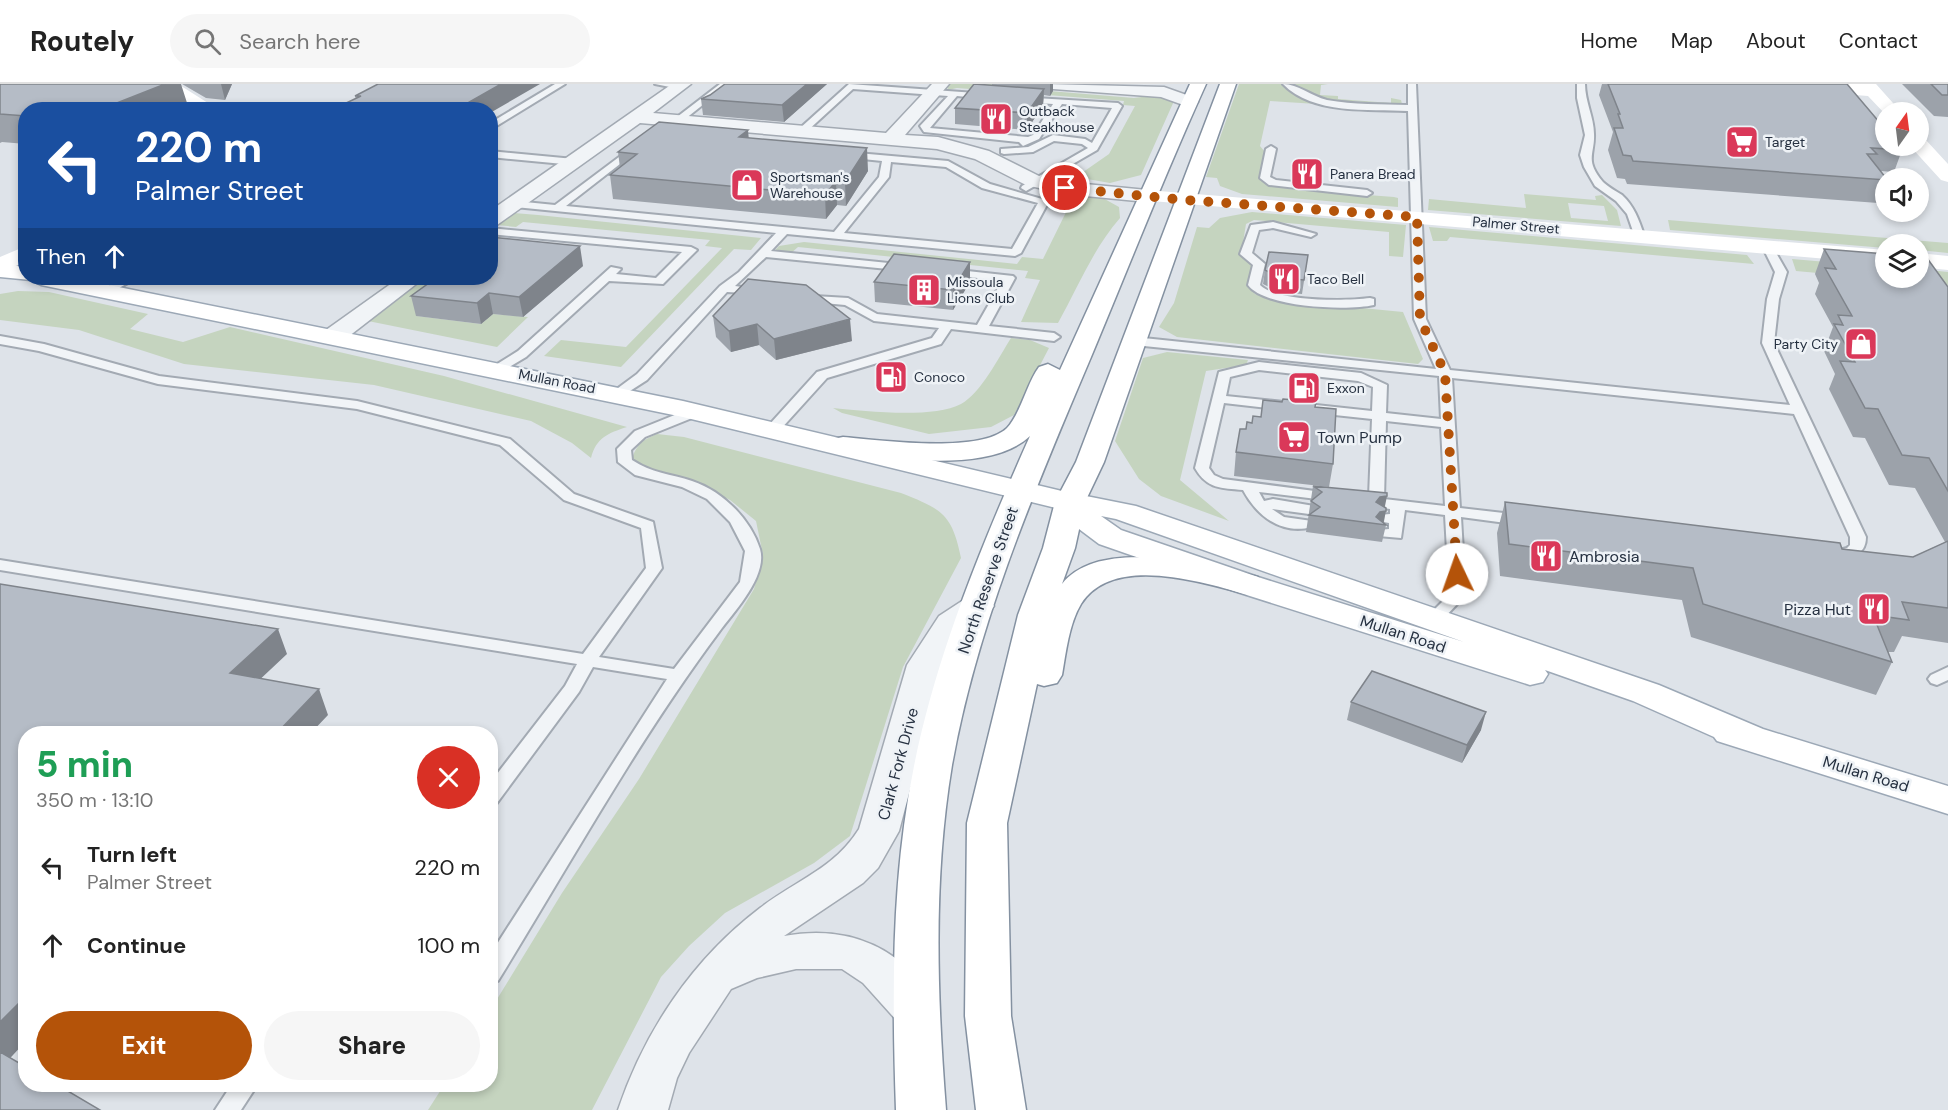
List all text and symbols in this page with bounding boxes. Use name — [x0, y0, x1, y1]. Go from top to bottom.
search box — [170, 14, 590, 68]
text: Routely — [30, 23, 134, 60]
icon: search — [191, 25, 224, 58]
text: Search here — [239, 27, 361, 56]
text: Home — [1580, 27, 1638, 55]
text: Map — [1671, 27, 1713, 55]
text: About — [1746, 27, 1806, 55]
text: Contact — [1839, 27, 1918, 55]
restaurant icon: Outback Steakhouse — [978, 101, 1014, 137]
place label: Outback Steakhouse — [1019, 102, 1094, 136]
north arrow — [1875, 102, 1929, 156]
map controls — [1875, 102, 1929, 288]
text: 220 m — [135, 120, 262, 175]
supermarket icon: Target — [1724, 124, 1760, 160]
icon: left — [36, 126, 114, 204]
place label: Target — [1765, 133, 1805, 151]
restaurant icon: Panera Bread — [1289, 156, 1325, 192]
pin — [1039, 162, 1090, 213]
place label: Panera Bread — [1330, 165, 1416, 183]
shop icon: Sportsman's Warehouse — [729, 167, 765, 203]
place label: Sportsman's Warehouse — [770, 168, 850, 202]
button: sound — [1875, 168, 1929, 222]
icon: arrive — [1048, 171, 1081, 204]
text: Palmer Street — [135, 173, 304, 208]
street label: Palmer Street — [1472, 212, 1560, 238]
button: layers — [1875, 234, 1929, 288]
icon: ahead — [98, 240, 131, 273]
text: Then — [36, 242, 86, 271]
restaurant icon: Taco Bell — [1266, 261, 1302, 297]
place label: Taco Bell — [1307, 270, 1364, 288]
building icon: Missoula Lions Club — [906, 272, 942, 308]
place label: Missoula Lions Club — [947, 273, 1015, 307]
shop icon: Party City — [1843, 326, 1879, 362]
place label: Party City — [1774, 335, 1838, 353]
fuel station icon: Conoco — [873, 359, 909, 395]
street label: Mullan Road — [517, 365, 597, 397]
place label: Conoco — [914, 368, 965, 386]
fuel station icon: Exxon — [1286, 370, 1322, 406]
place label: Exxon — [1327, 379, 1365, 397]
supermarket icon: Town Pump — [1276, 419, 1312, 455]
place label: Town Pump — [1317, 427, 1402, 448]
street label: North Reserve Street — [953, 504, 1023, 656]
restaurant icon: Ambrosia — [1528, 538, 1564, 574]
position arrow — [1425, 542, 1489, 606]
place label: Ambrosia — [1569, 546, 1640, 567]
restaurant icon: Pizza Hut — [1856, 591, 1892, 627]
place label: Pizza Hut — [1784, 599, 1851, 620]
street label: Mullan Road — [1357, 610, 1449, 658]
street label: Clark Fork Drive — [873, 705, 923, 823]
text: 5 min — [36, 741, 133, 788]
button: close — [417, 746, 480, 809]
street label: Mullan Road — [1820, 751, 1912, 797]
text: 350 m · 13:10 — [36, 787, 153, 813]
text: Turn left — [87, 840, 177, 869]
icon: left — [36, 851, 69, 884]
text: 220 m — [414, 853, 480, 882]
text: Palmer Street — [87, 869, 212, 895]
icon: ahead — [36, 929, 69, 962]
text: Continue — [87, 931, 186, 960]
text: 100 m — [418, 931, 480, 960]
button: Exit — [36, 1011, 252, 1080]
button: Share — [264, 1011, 480, 1080]

